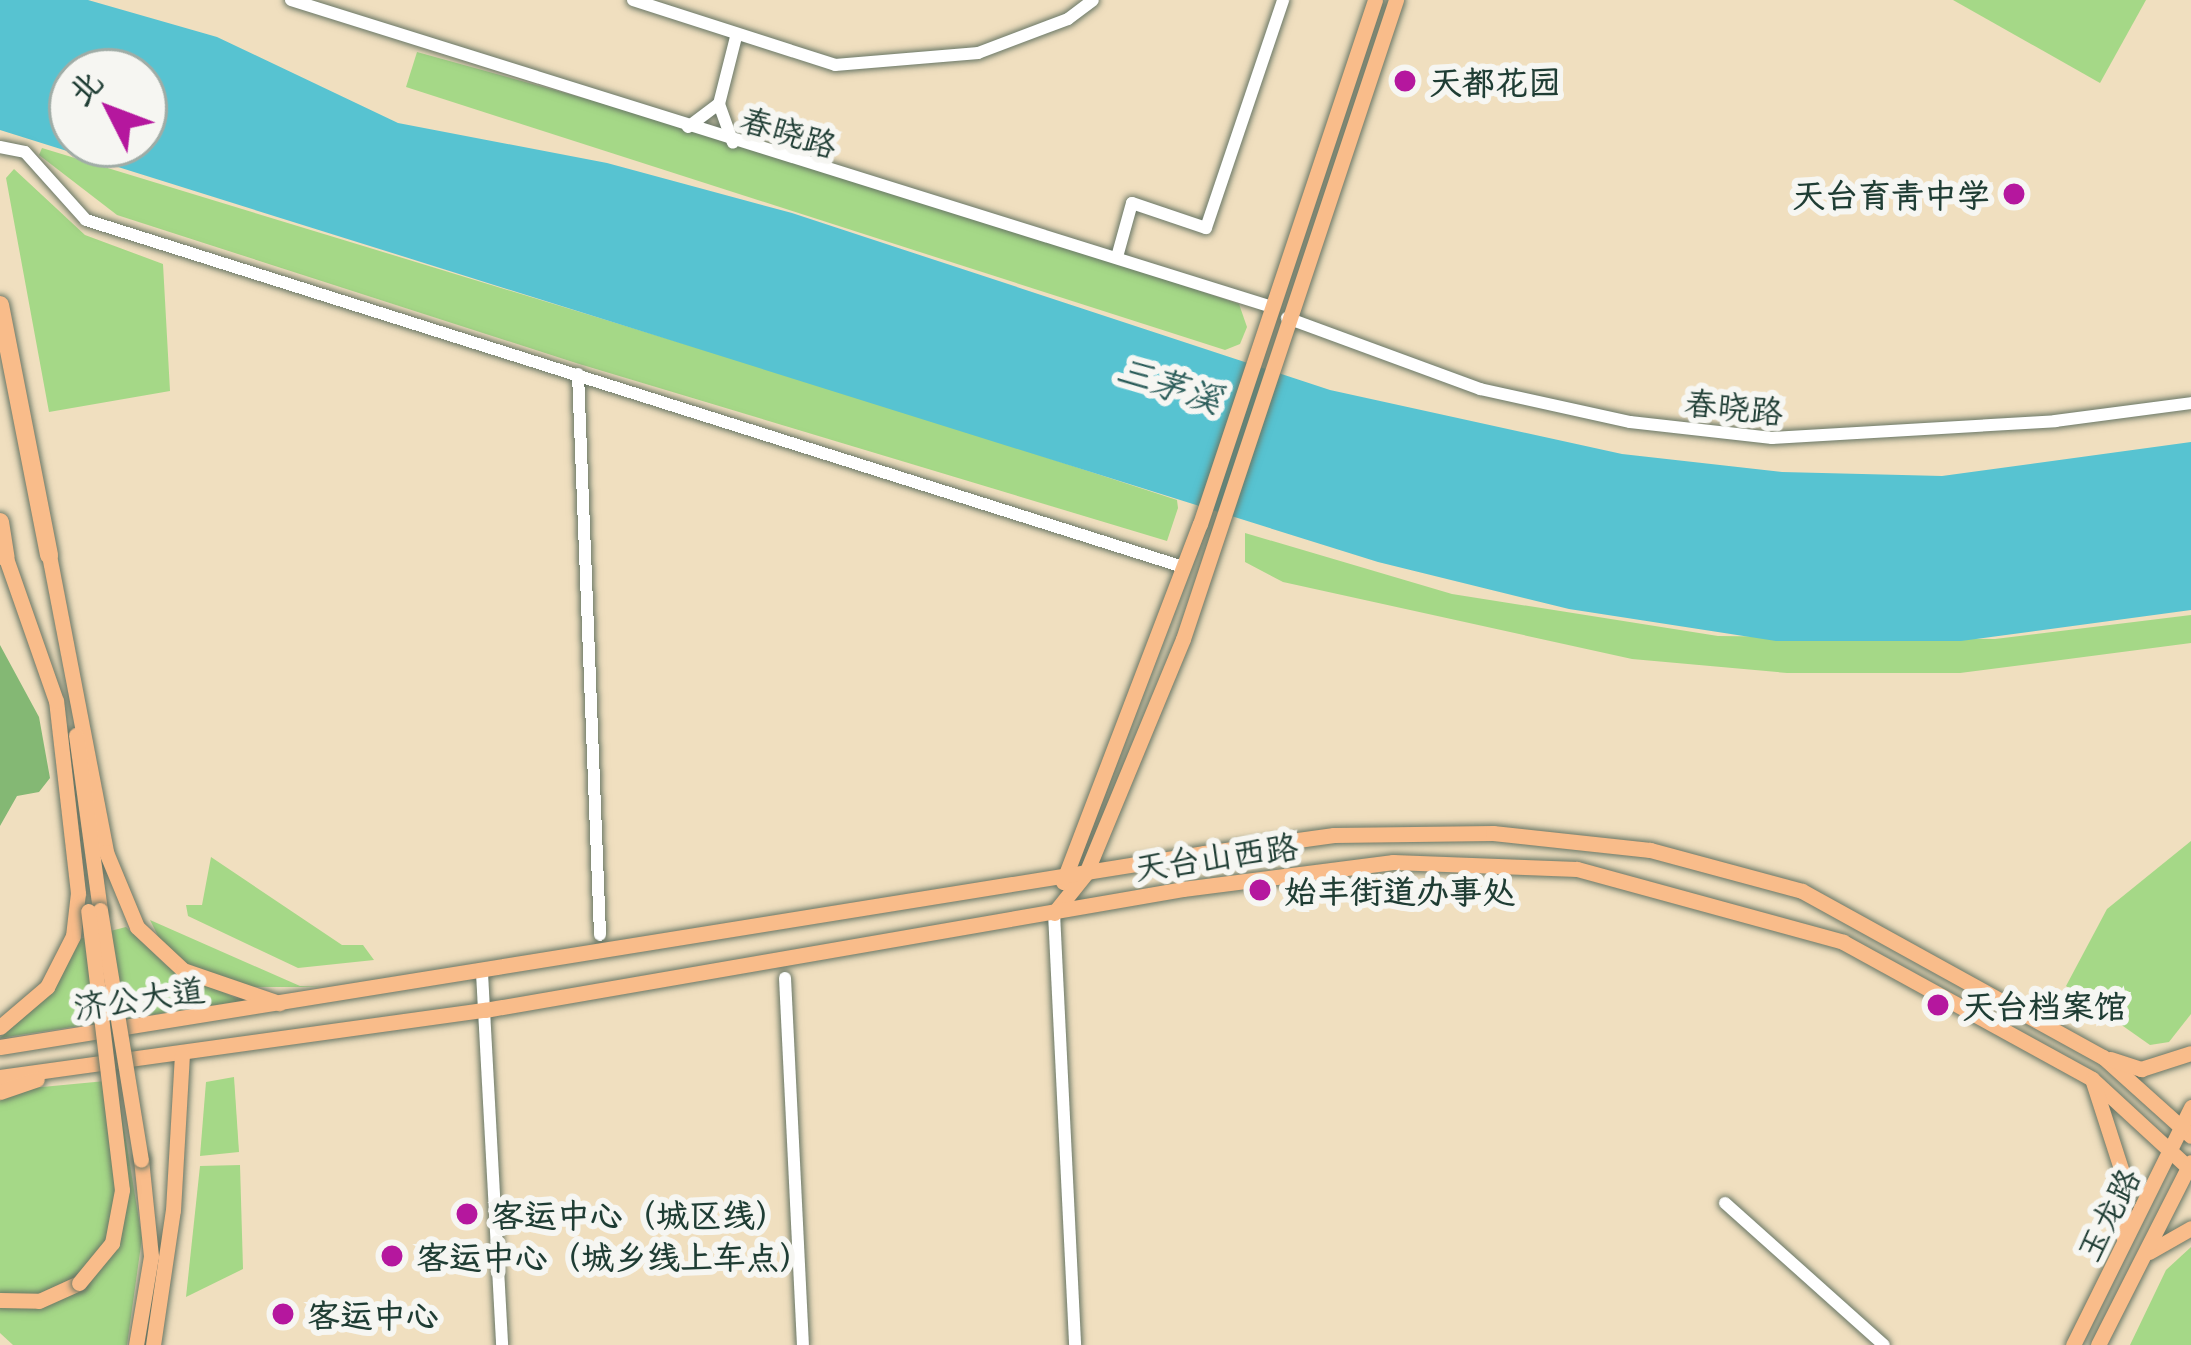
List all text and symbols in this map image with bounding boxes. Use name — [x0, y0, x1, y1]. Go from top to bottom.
north arrow — [48, 48, 168, 168]
text: 北 — [54, 57, 113, 115]
place label: 天都花园 — [1429, 61, 1561, 101]
marker: 天都花园 — [1392, 68, 1418, 94]
street label: 春晓路 — [736, 98, 842, 164]
place label: 天台育青中学 — [1792, 174, 1990, 214]
marker: 天台育青中学 — [2001, 181, 2027, 207]
water label: 三茅溪 — [1112, 346, 1228, 420]
street label: 春晓路 — [1683, 381, 1785, 431]
street label: 天台山西路 — [1132, 825, 1300, 887]
place label: 始丰街道办事处 — [1284, 870, 1515, 910]
marker: 始丰街道办事处 — [1247, 877, 1273, 903]
street label: 济公大道 — [71, 968, 207, 1026]
place label: 天台档案馆 — [1962, 985, 2127, 1025]
marker: 天台档案馆 — [1925, 992, 1951, 1018]
street label: 玉龙路 — [2067, 1161, 2147, 1267]
place label: 客运中心（城区线） — [491, 1194, 788, 1234]
marker: 客运中心（城区线） — [454, 1201, 480, 1227]
place label: 客运中心（城乡线上车点） — [416, 1236, 812, 1276]
marker: 客运中心（城乡线上车点） — [379, 1243, 405, 1269]
place label: 客运中心 — [307, 1294, 439, 1334]
marker: 客运中心 — [270, 1301, 296, 1327]

